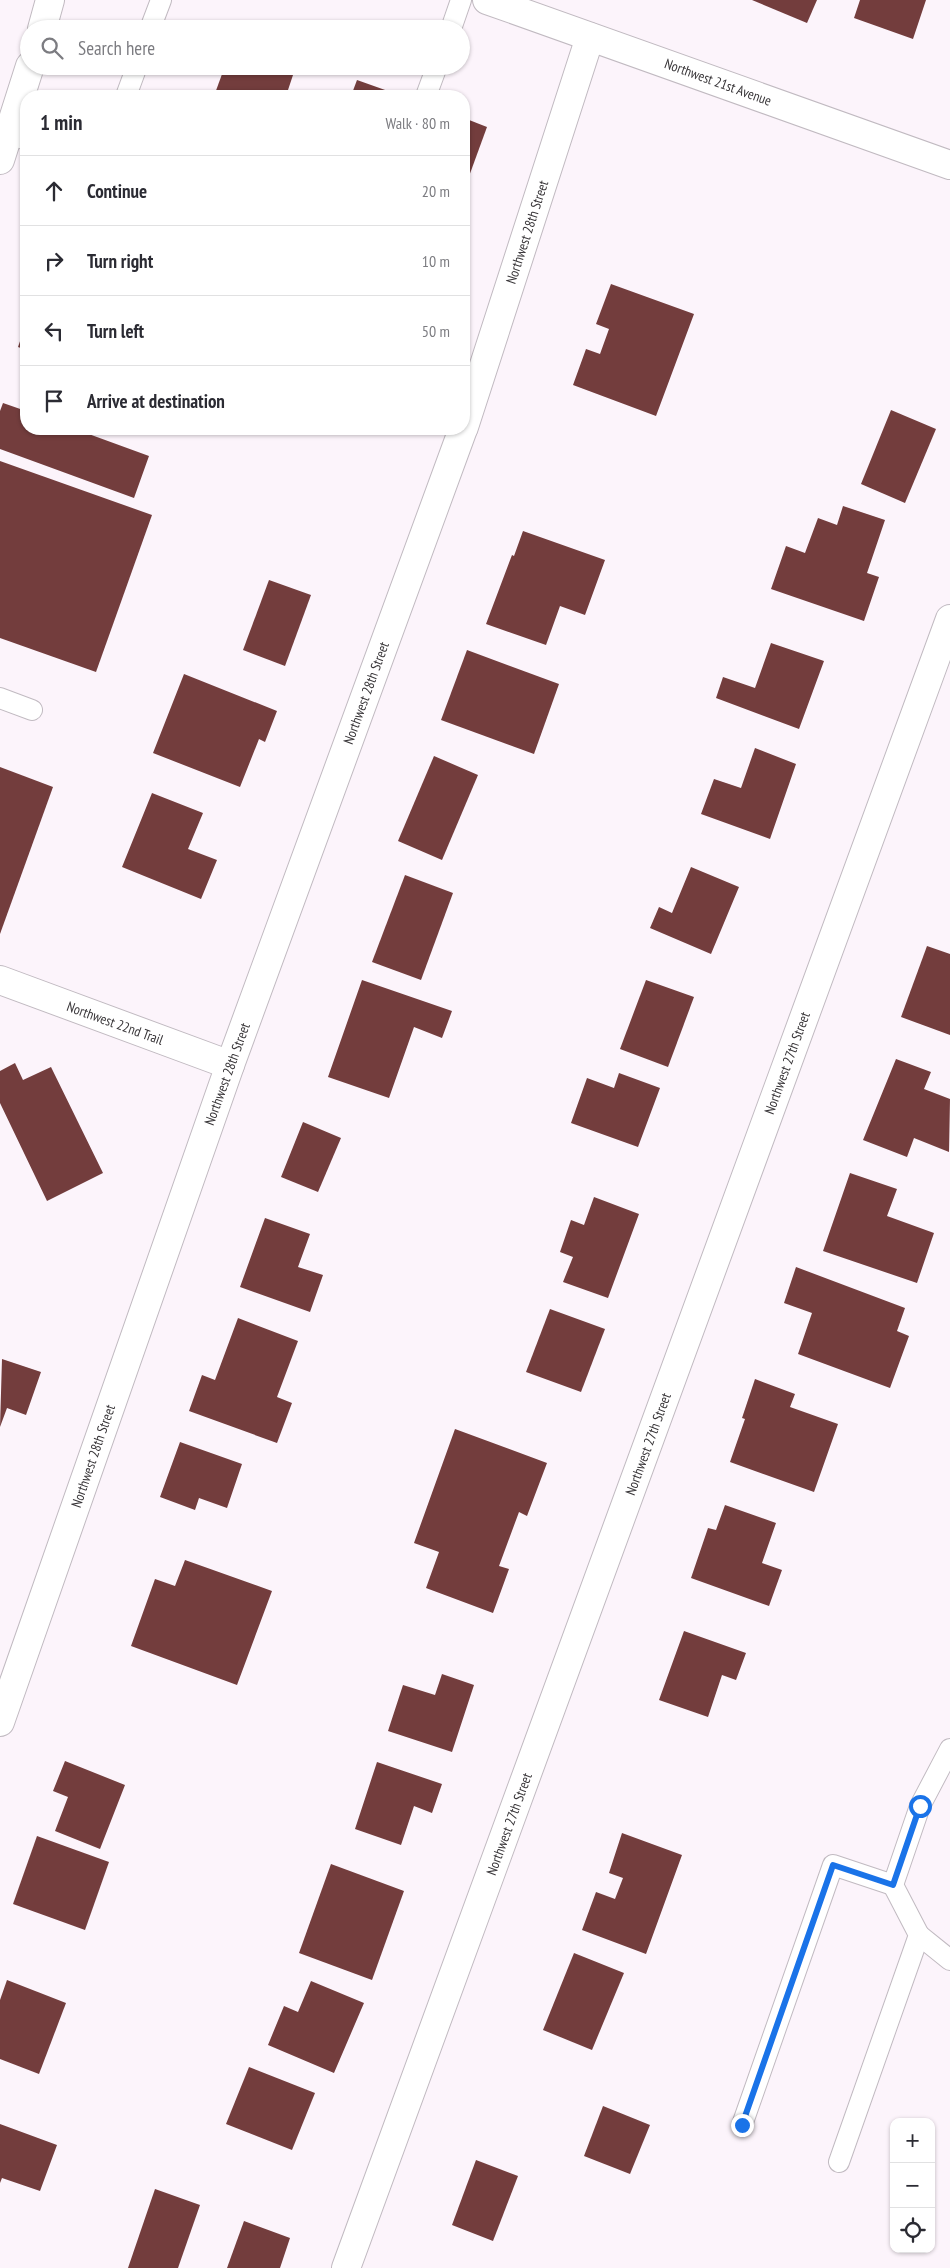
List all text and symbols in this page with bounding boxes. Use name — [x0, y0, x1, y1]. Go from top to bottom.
search box — [20, 20, 470, 75]
icon: search — [38, 34, 66, 62]
text: Search here — [78, 36, 155, 60]
street label: Northwest 21st Avenue — [662, 54, 774, 110]
text: 1 min — [40, 109, 82, 136]
text: Walk · 80 m — [385, 113, 450, 133]
icon: ahead — [40, 177, 68, 205]
street label: Northwest 28th Street — [502, 178, 552, 286]
text: Continue — [87, 179, 147, 203]
text: 20 m — [422, 181, 450, 201]
icon: right — [40, 247, 68, 275]
text: Turn right — [87, 249, 153, 273]
text: 10 m — [422, 251, 450, 271]
icon: left — [40, 317, 68, 345]
text: Turn left — [87, 319, 144, 343]
text: 50 m — [422, 321, 450, 341]
icon: arrive — [40, 387, 68, 415]
text: Arrive at destination — [87, 389, 225, 413]
street label: Northwest 28th Street — [339, 639, 393, 747]
street label: Northwest 22nd Trail — [64, 997, 166, 1049]
street label: Northwest 27th Street — [760, 1009, 814, 1117]
street label: Northwest 28th Street — [200, 1020, 254, 1128]
street label: Northwest 27th Street — [621, 1390, 675, 1498]
street label: Northwest 28th Street — [67, 1402, 119, 1510]
street label: Northwest 27th Street — [482, 1770, 536, 1878]
route start — [909, 1795, 932, 1818]
route end — [731, 2114, 754, 2137]
map controls — [890, 2118, 935, 2253]
button: + — [890, 2118, 935, 2163]
button: − — [890, 2163, 935, 2208]
button: locate — [890, 2208, 935, 2253]

